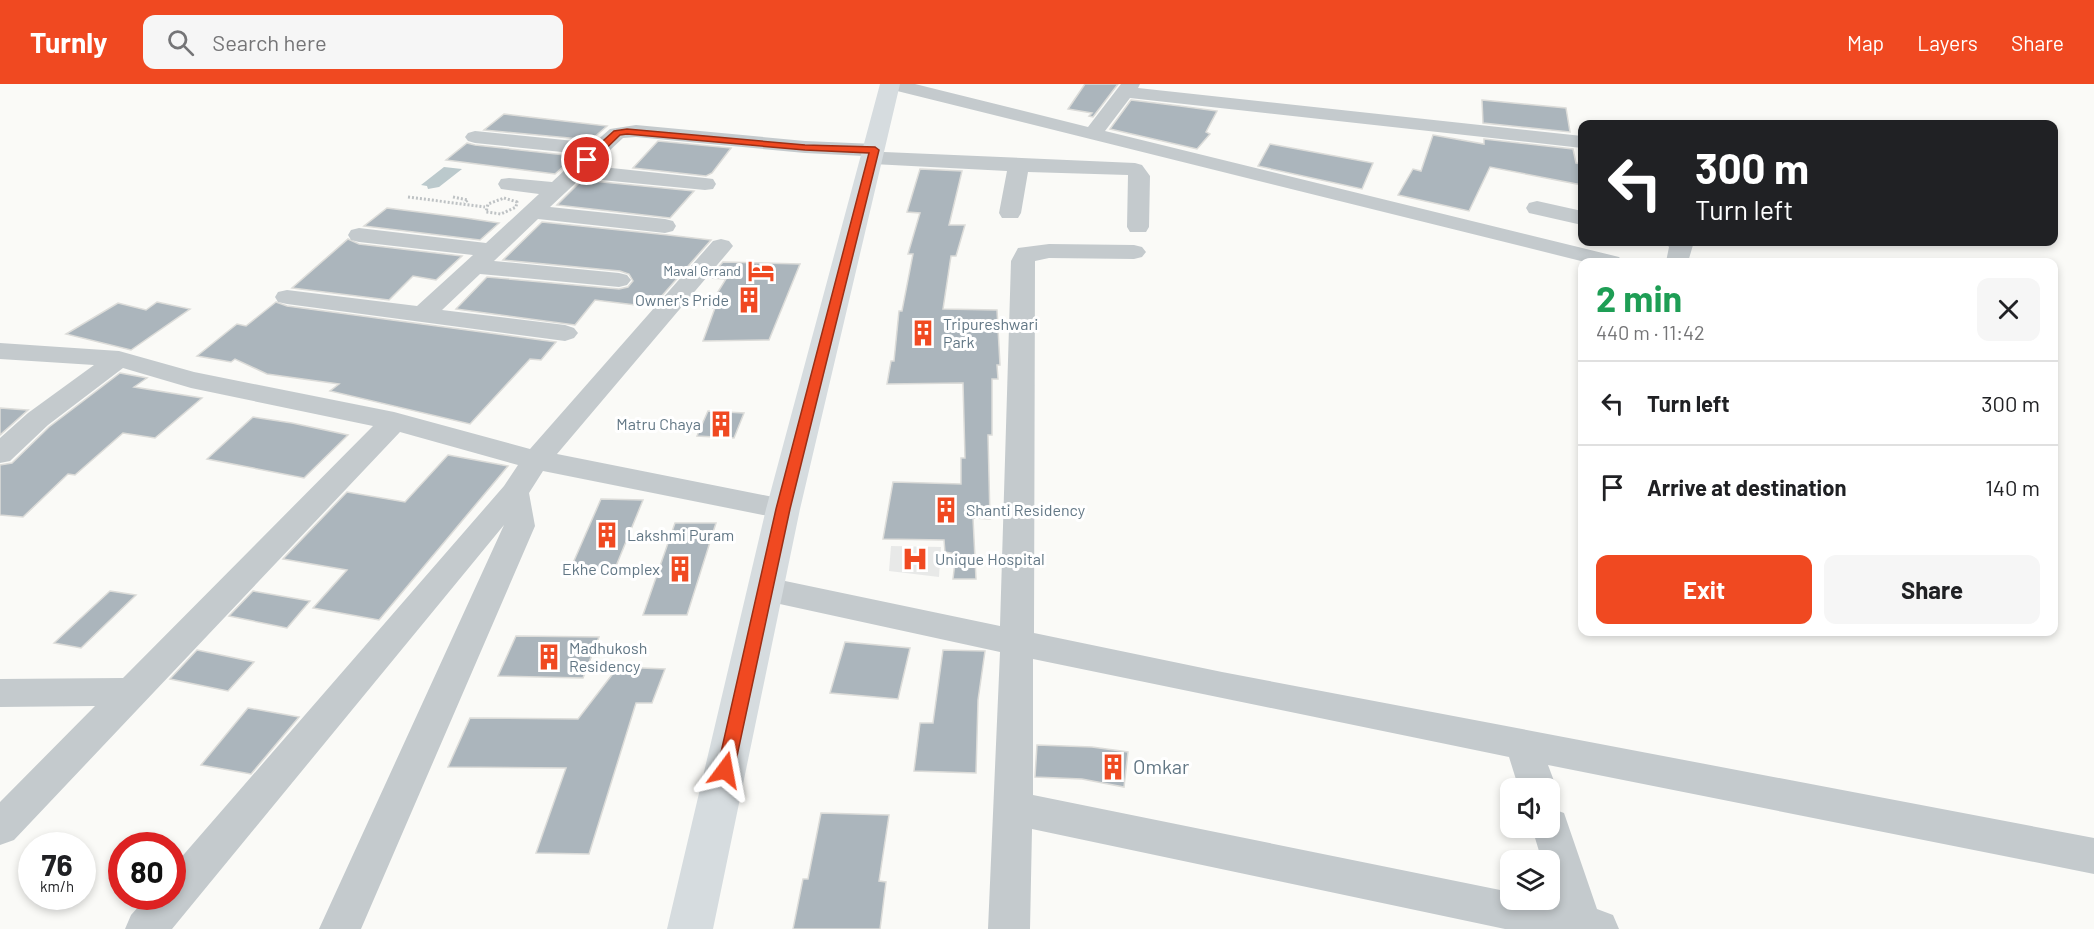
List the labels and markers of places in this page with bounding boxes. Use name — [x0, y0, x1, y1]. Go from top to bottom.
pin — [561, 134, 612, 185]
hotel icon: Maval Grrand — [746, 256, 776, 286]
place label: Maval Grrand — [663, 262, 741, 279]
building icon: Owner's Pride — [734, 285, 764, 315]
place label: Owner's Pride — [635, 290, 729, 309]
place label: Tripureshwari Park — [943, 314, 1038, 351]
building icon: Tripureshwari Park — [908, 318, 938, 348]
building icon: Matru Chaya — [706, 409, 736, 439]
place label: Matru Chaya — [616, 414, 701, 433]
building icon: Shanti Residency — [931, 495, 961, 525]
place label: Shanti Residency — [966, 500, 1086, 519]
building icon: Lakshmi Puram — [592, 520, 622, 550]
place label: Lakshmi Puram — [627, 525, 734, 544]
hospital icon: Unique Hospital — [900, 544, 930, 574]
place label: Unique Hospital — [935, 549, 1045, 568]
building icon: Ekhe Complex — [665, 554, 695, 584]
place label: Ekhe Complex — [562, 559, 660, 578]
place label: Madhukosh Residency — [569, 638, 647, 675]
building icon: Madhukosh Residency — [534, 642, 564, 672]
building icon: Omkar — [1098, 752, 1128, 782]
place label: Omkar — [1133, 754, 1189, 778]

